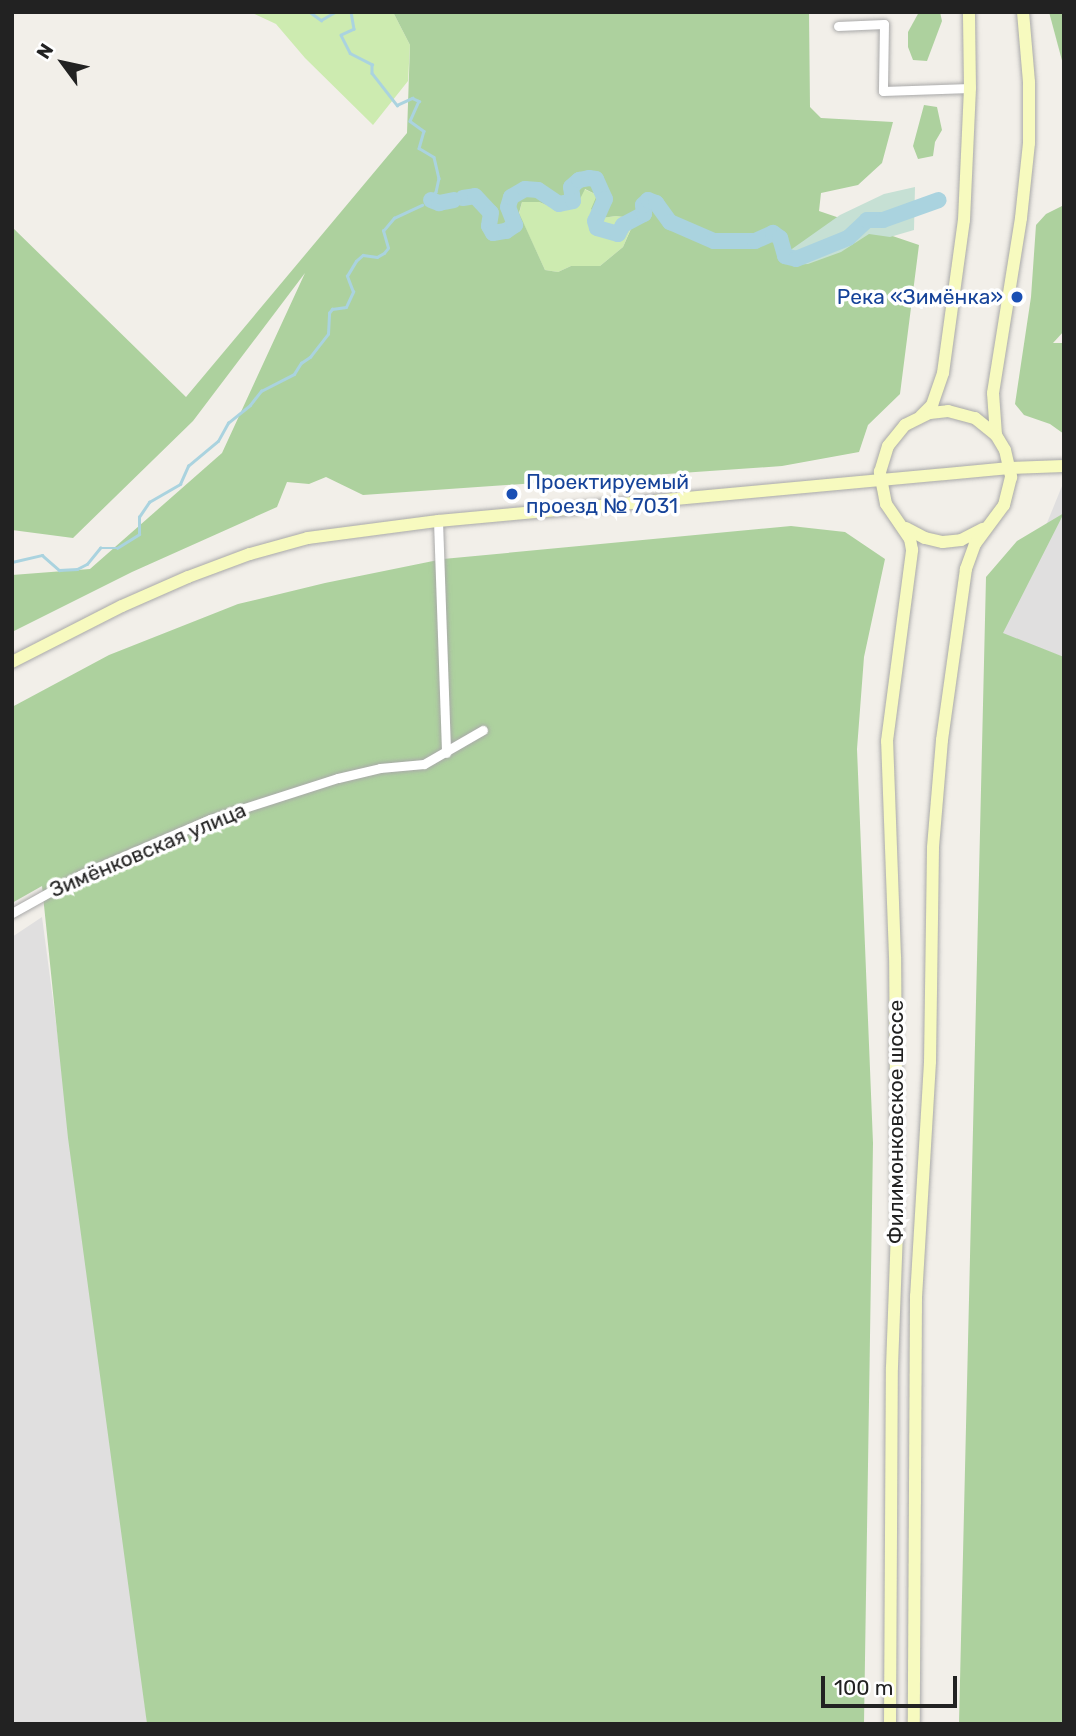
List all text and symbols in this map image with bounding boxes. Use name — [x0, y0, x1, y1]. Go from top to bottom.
north arrow — [28, 28, 98, 98]
text: N — [32, 39, 58, 63]
place label: Река «Зимёнка» — [837, 284, 1003, 310]
marker: Река «Зимёнка» — [1009, 289, 1025, 305]
place label: Проектируемый проезд № 7031 — [526, 469, 689, 519]
marker: Проектируемый проезд № 7031 — [504, 486, 520, 502]
street label: Зимёнковская улица — [46, 797, 250, 903]
street label: Филимонковское шоссе — [883, 1000, 909, 1244]
scale bar — [824, 1662, 960, 1706]
text: 100 m — [834, 1675, 893, 1700]

